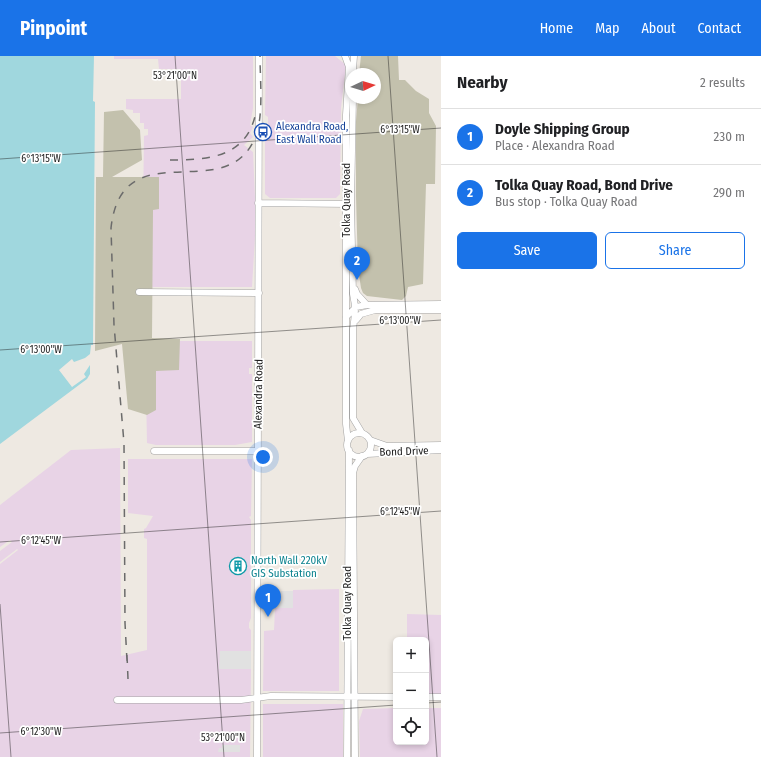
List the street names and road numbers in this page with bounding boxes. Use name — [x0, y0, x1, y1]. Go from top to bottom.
street label: Tolka Quay Road — [340, 163, 353, 237]
street label: Alexandra Road — [251, 359, 266, 429]
street label: Bond Drive — [379, 444, 429, 459]
street label: Tolka Quay Road — [341, 566, 354, 640]

